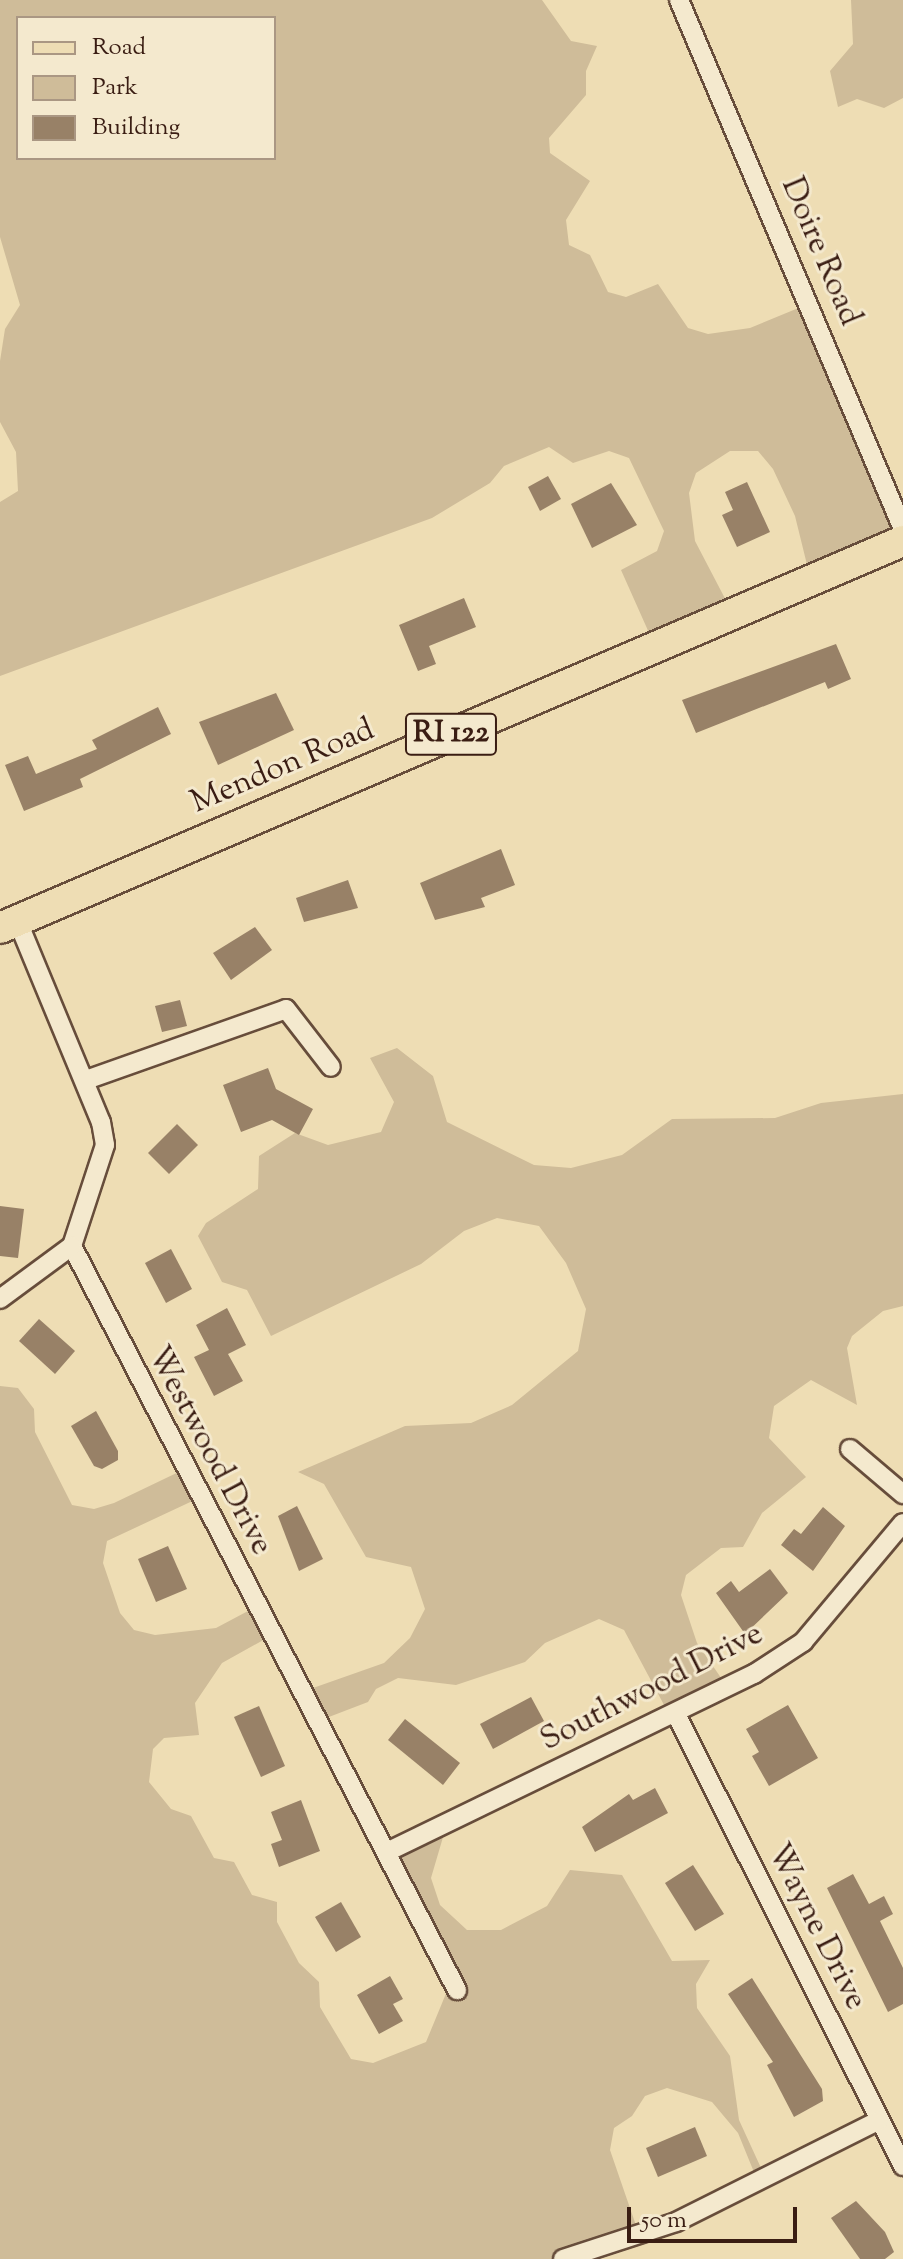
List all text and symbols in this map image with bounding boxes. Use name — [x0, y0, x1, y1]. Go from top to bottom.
legend — [16, 16, 276, 160]
text: Road — [92, 31, 146, 65]
text: Park — [92, 71, 138, 105]
text: Building — [92, 111, 180, 145]
street label: Doire Road — [772, 172, 868, 332]
road number: RI 122 — [403, 708, 499, 760]
street label: Mendon Road — [186, 711, 380, 823]
street label: Westwood Drive — [138, 1340, 280, 1562]
street label: Southwood Drive — [534, 1615, 770, 1761]
street label: Wayne Drive — [758, 1838, 874, 2016]
scale bar — [631, 2191, 801, 2241]
text: 50 m — [641, 2204, 687, 2238]

